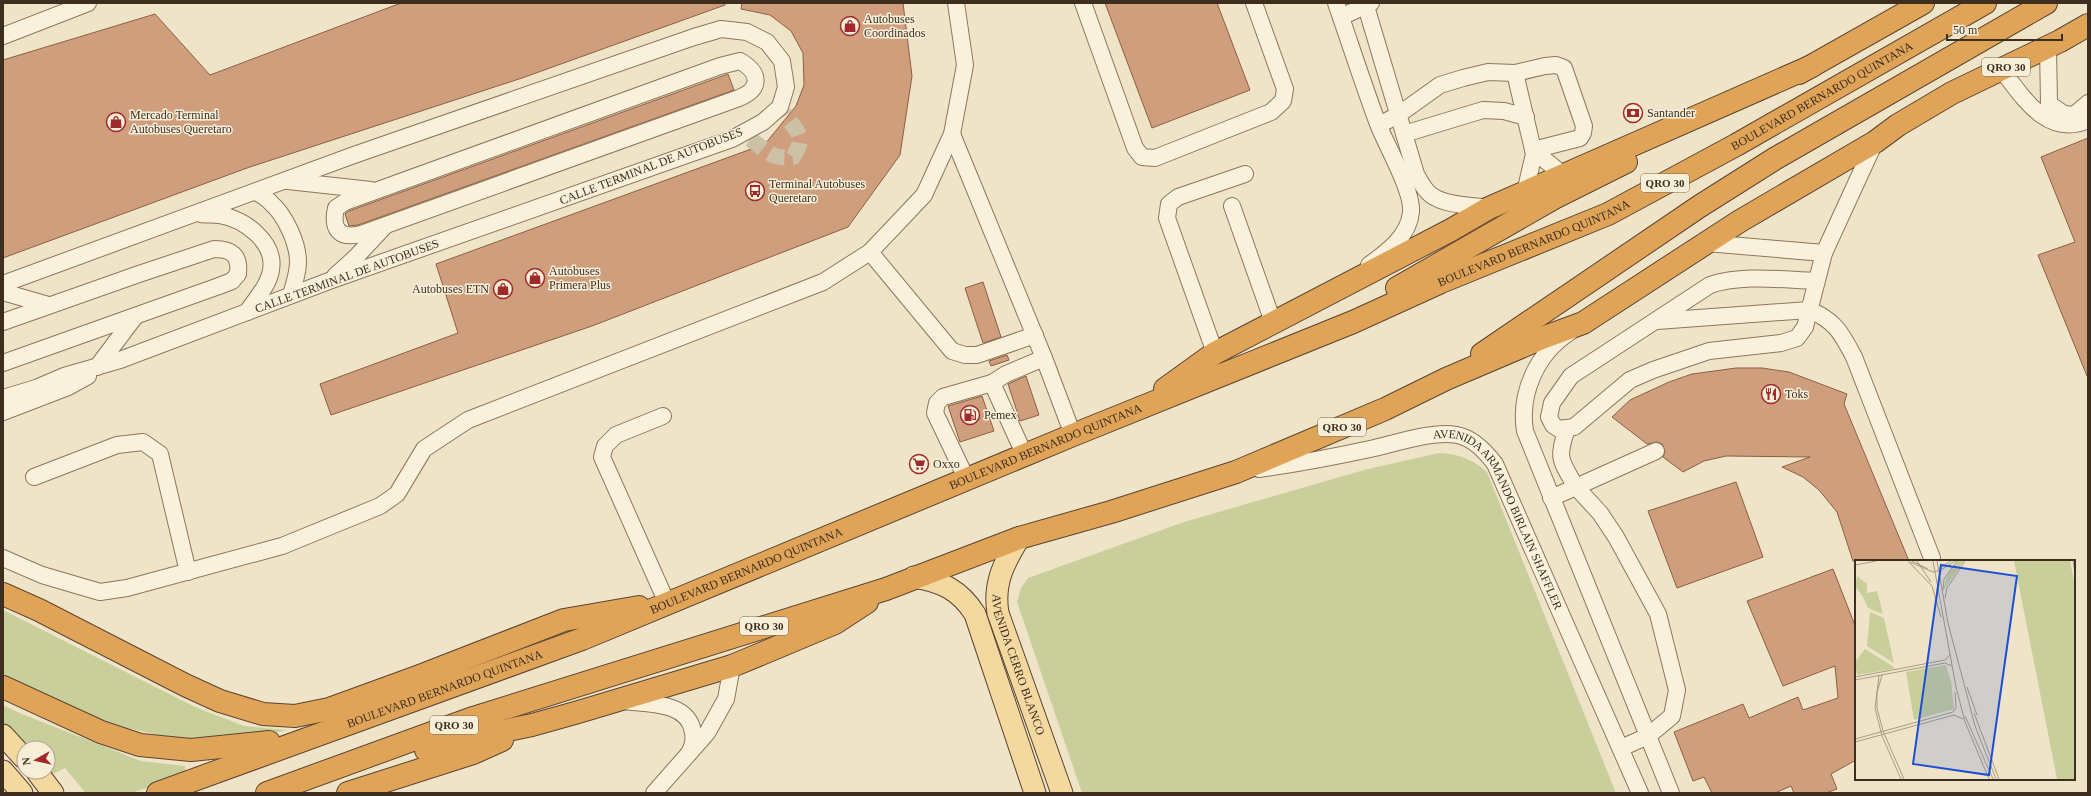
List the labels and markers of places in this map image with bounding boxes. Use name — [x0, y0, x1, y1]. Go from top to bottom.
place label: Autobuses Coordinados — [864, 12, 926, 40]
shop icon: Autobuses Coordinados — [839, 15, 861, 37]
bank icon: Santander — [1622, 102, 1644, 124]
place label: Santander — [1647, 106, 1695, 120]
place label: Mercado Terminal Autobuses Queretaro — [130, 108, 232, 136]
shop icon: Mercado Terminal Autobuses Queretaro — [105, 111, 127, 133]
place label: Terminal Autobuses Queretaro — [769, 177, 865, 205]
bus stop icon: Terminal Autobuses Queretaro — [744, 180, 766, 202]
place label: Autobuses Primera Plus — [549, 264, 611, 292]
shop icon: Autobuses Primera Plus — [524, 267, 546, 289]
shop icon: Autobuses ETN — [492, 278, 514, 300]
place label: Autobuses ETN — [412, 282, 489, 296]
restaurant icon: Toks — [1760, 383, 1782, 405]
place label: Toks — [1785, 387, 1808, 401]
fuel station icon: Pemex — [959, 404, 981, 426]
place label: Pemex — [984, 408, 1017, 422]
supermarket icon: Oxxo — [908, 453, 930, 475]
place label: Oxxo — [933, 457, 960, 471]

